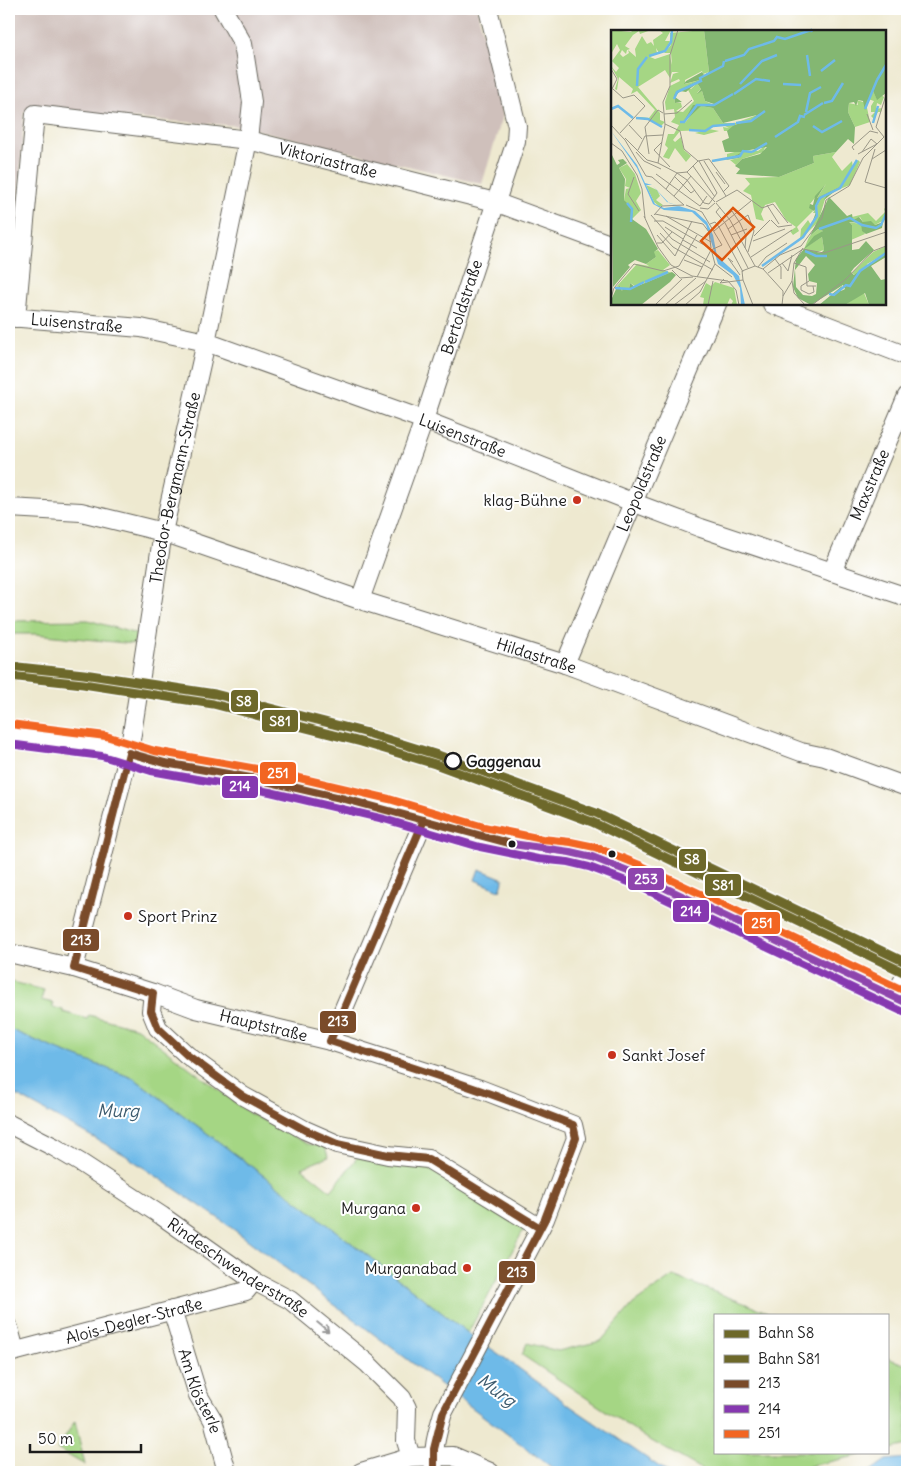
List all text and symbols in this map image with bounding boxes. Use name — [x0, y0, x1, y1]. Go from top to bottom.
inset map — [611, 30, 886, 305]
street label: Viktoriastraße — [277, 138, 379, 182]
street label: Bertoldstraße — [436, 257, 486, 357]
street label: Luisenstraße — [30, 309, 124, 336]
street label: Theodor-Bergmann-Straße — [145, 390, 204, 585]
street label: Luisenstraße — [416, 409, 509, 461]
street label: Leopoldstraße — [612, 432, 670, 535]
street label: Maxstraße — [845, 446, 893, 523]
place label: klag-Bühne — [484, 490, 567, 510]
marker: klag-Bühne — [571, 494, 583, 506]
street label: Hildastraße — [494, 633, 579, 677]
line badge: S8 — [230, 689, 259, 713]
text: S8 — [236, 692, 252, 710]
line badge: S81 — [261, 709, 299, 733]
text: S81 — [269, 712, 291, 730]
place label: Gaggenau — [466, 751, 541, 772]
marker: Gaggenau — [444, 752, 462, 770]
line badge: 251 — [259, 761, 297, 785]
text: 251 — [267, 764, 289, 782]
line badge: 214 — [221, 775, 259, 799]
text: 214 — [229, 777, 251, 795]
unlabelled marker — [507, 839, 517, 849]
line badge: S8 — [678, 848, 707, 872]
unlabelled marker — [607, 849, 617, 859]
text: S8 — [684, 850, 700, 868]
line badge: 253 — [627, 867, 665, 891]
text: 253 — [634, 870, 658, 888]
line badge: S81 — [704, 873, 742, 897]
text: S81 — [712, 876, 734, 894]
line badge: 214 — [672, 899, 710, 923]
text: 214 — [680, 902, 702, 920]
place label: Sport Prinz — [138, 906, 218, 926]
marker: Sport Prinz — [122, 910, 134, 922]
line badge: 251 — [743, 911, 781, 935]
text: 251 — [751, 914, 773, 932]
line badge: 213 — [62, 928, 100, 952]
text: 213 — [70, 931, 92, 949]
street label: Hauptstraße — [218, 1005, 310, 1045]
line badge: 213 — [319, 1010, 357, 1034]
text: 213 — [327, 1012, 349, 1030]
place label: Sankt Josef — [622, 1045, 706, 1065]
marker: Sankt Josef — [606, 1049, 618, 1061]
water label: Murg — [97, 1099, 141, 1122]
place label: Murgana — [341, 1198, 406, 1218]
marker: Murgana — [410, 1202, 422, 1214]
street label: Rindeschwenderstraße — [164, 1213, 313, 1322]
place label: Murganabad — [365, 1258, 457, 1278]
line badge: 213 — [498, 1260, 536, 1284]
marker: Murganabad — [461, 1262, 473, 1274]
text: 213 — [506, 1263, 528, 1281]
street label: Alois-Degler-Straße — [63, 1293, 204, 1348]
legend — [714, 1314, 888, 1454]
one-way arrow — [317, 1322, 330, 1333]
text: Bahn S8 — [758, 1323, 814, 1342]
street label: Am Klösterle — [174, 1346, 226, 1435]
text: Bahn S81 — [758, 1349, 820, 1368]
water label: Murg — [473, 1368, 522, 1413]
text: 213 — [758, 1373, 781, 1392]
text: 214 — [758, 1399, 781, 1418]
scale bar — [30, 1421, 141, 1453]
text: 251 — [758, 1423, 781, 1442]
text: 50 m — [38, 1429, 73, 1448]

